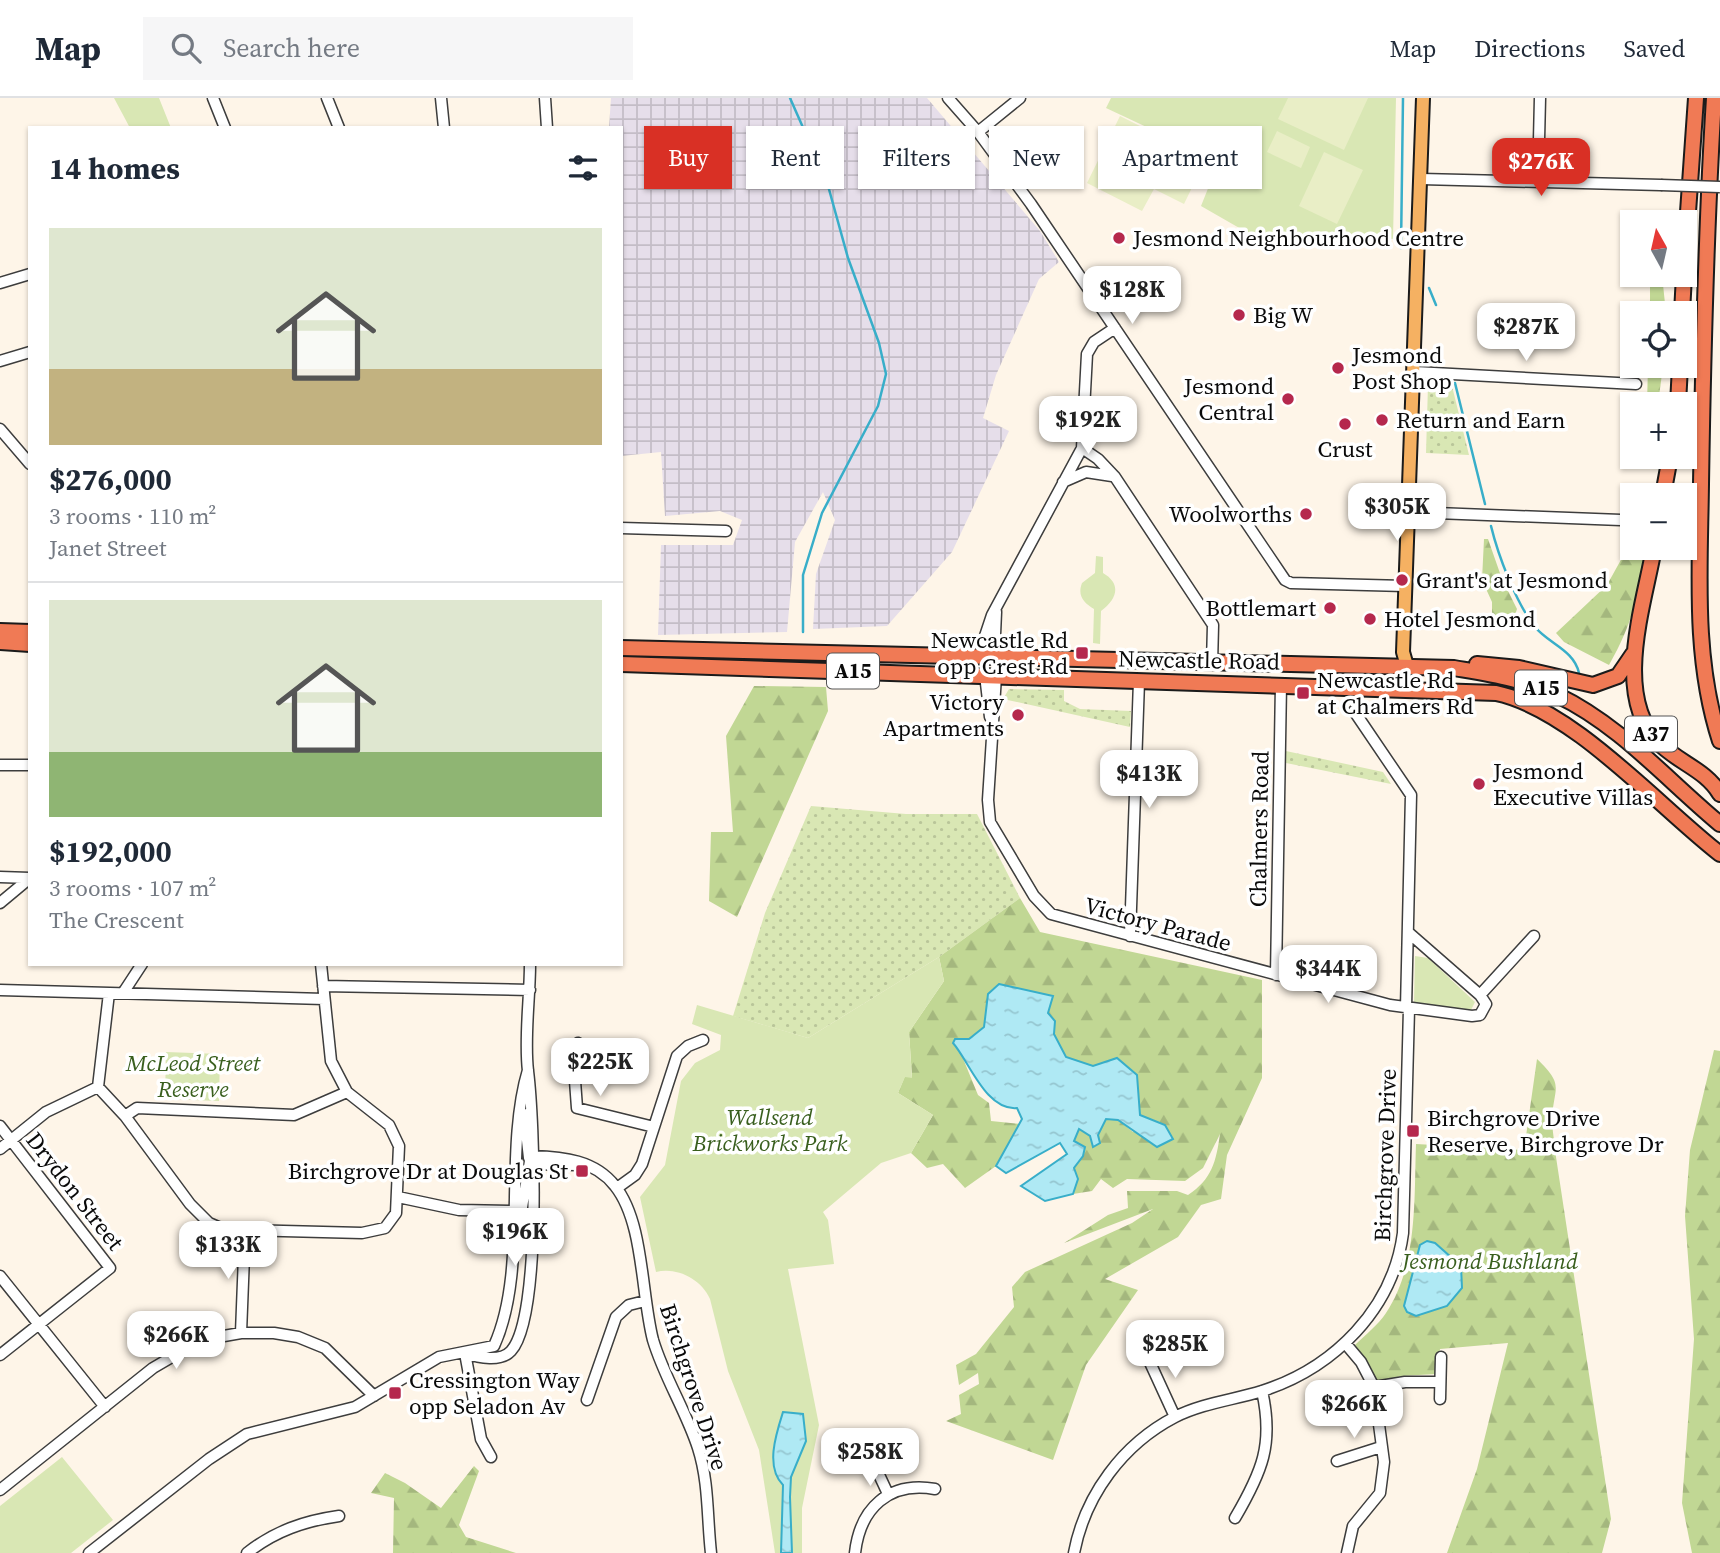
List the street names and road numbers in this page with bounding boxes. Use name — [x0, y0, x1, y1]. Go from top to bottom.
street label: Newcastle Road — [1118, 643, 1280, 677]
road number: A15 — [827, 654, 879, 688]
road number: A15 — [1515, 670, 1567, 706]
road number: A37 — [1625, 716, 1677, 752]
street label: Chalmers Road — [1242, 751, 1276, 907]
street label: Victory Parade — [1081, 889, 1235, 959]
street label: Birchgrove Drive — [1366, 1068, 1404, 1242]
street label: Drydon Street — [19, 1125, 132, 1257]
street label: Birchgrove Drive — [652, 1300, 736, 1474]

